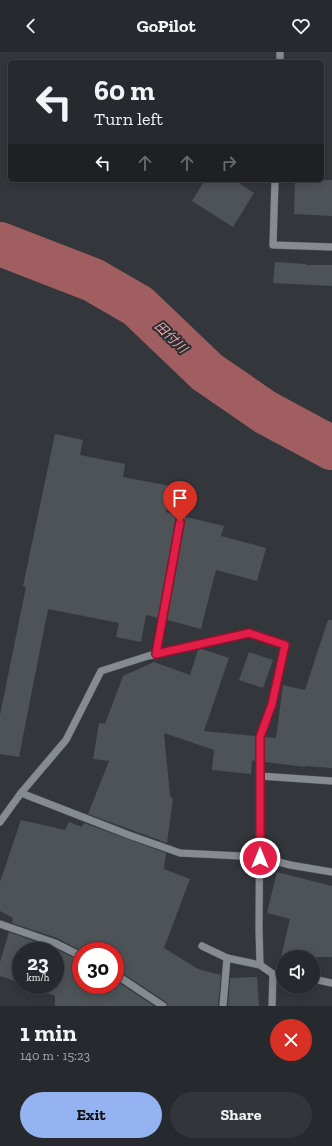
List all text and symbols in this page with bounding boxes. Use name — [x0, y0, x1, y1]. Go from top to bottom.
icon: back — [20, 15, 42, 37]
text: GoPilot — [136, 15, 196, 37]
icon: heart — [290, 15, 312, 37]
text: 60 m — [94, 74, 155, 107]
icon: left — [28, 76, 80, 128]
text: Turn left — [94, 108, 163, 130]
icon: left — [92, 152, 114, 174]
icon: ahead — [134, 152, 156, 174]
icon: ahead — [176, 152, 198, 174]
icon: right — [218, 152, 240, 174]
water label: 田付川 — [152, 318, 192, 357]
pin — [163, 481, 197, 522]
icon: arrive — [169, 487, 191, 509]
position arrow — [239, 837, 281, 879]
speed limit sign: 30 — [72, 942, 124, 994]
map controls — [276, 950, 320, 994]
button: sound — [276, 950, 320, 994]
text: 23 — [27, 951, 49, 975]
text: km/h — [27, 972, 49, 984]
text: 1 min — [20, 1018, 77, 1047]
button: close — [270, 1019, 312, 1061]
text: 140 m · 15:23 — [20, 1048, 90, 1063]
button: Exit — [20, 1092, 162, 1138]
button: Share — [170, 1092, 312, 1138]

